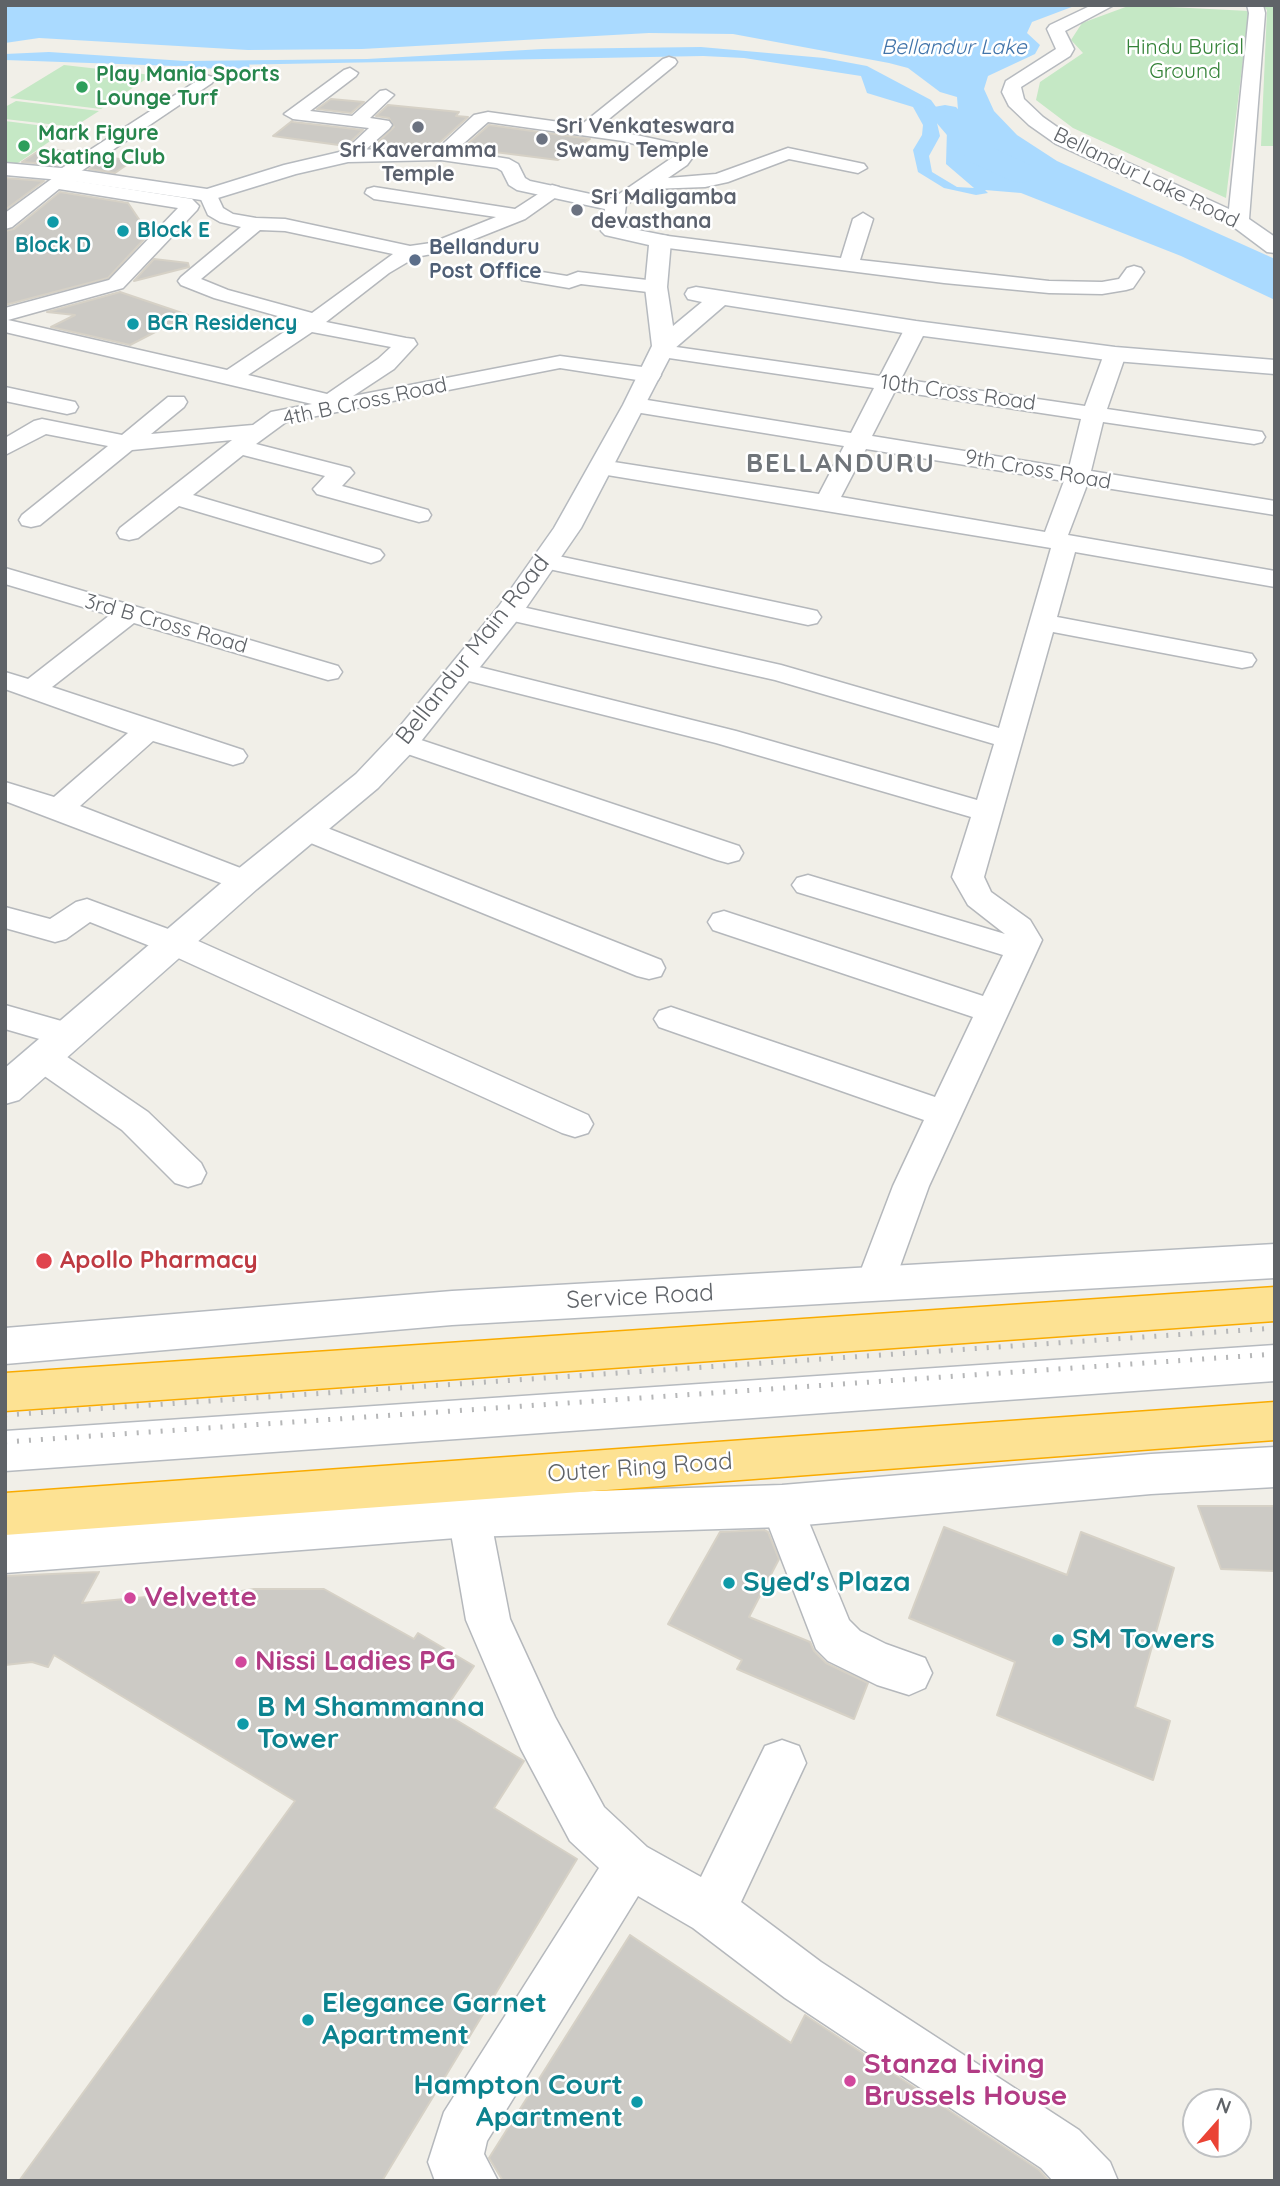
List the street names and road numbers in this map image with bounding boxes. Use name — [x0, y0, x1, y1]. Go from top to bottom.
street label: Bellandur Lake Road — [1049, 122, 1243, 234]
street label: 10th Cross Road — [879, 370, 1037, 416]
street label: 4th B Cross Road — [281, 372, 449, 432]
street label: 9th Cross Road — [963, 445, 1113, 495]
street label: Bellandur Main Road — [390, 550, 556, 750]
street label: 3rd B Cross Road — [82, 589, 250, 659]
street label: Service Road — [566, 1279, 714, 1315]
street label: Outer Ring Road — [546, 1447, 734, 1489]

